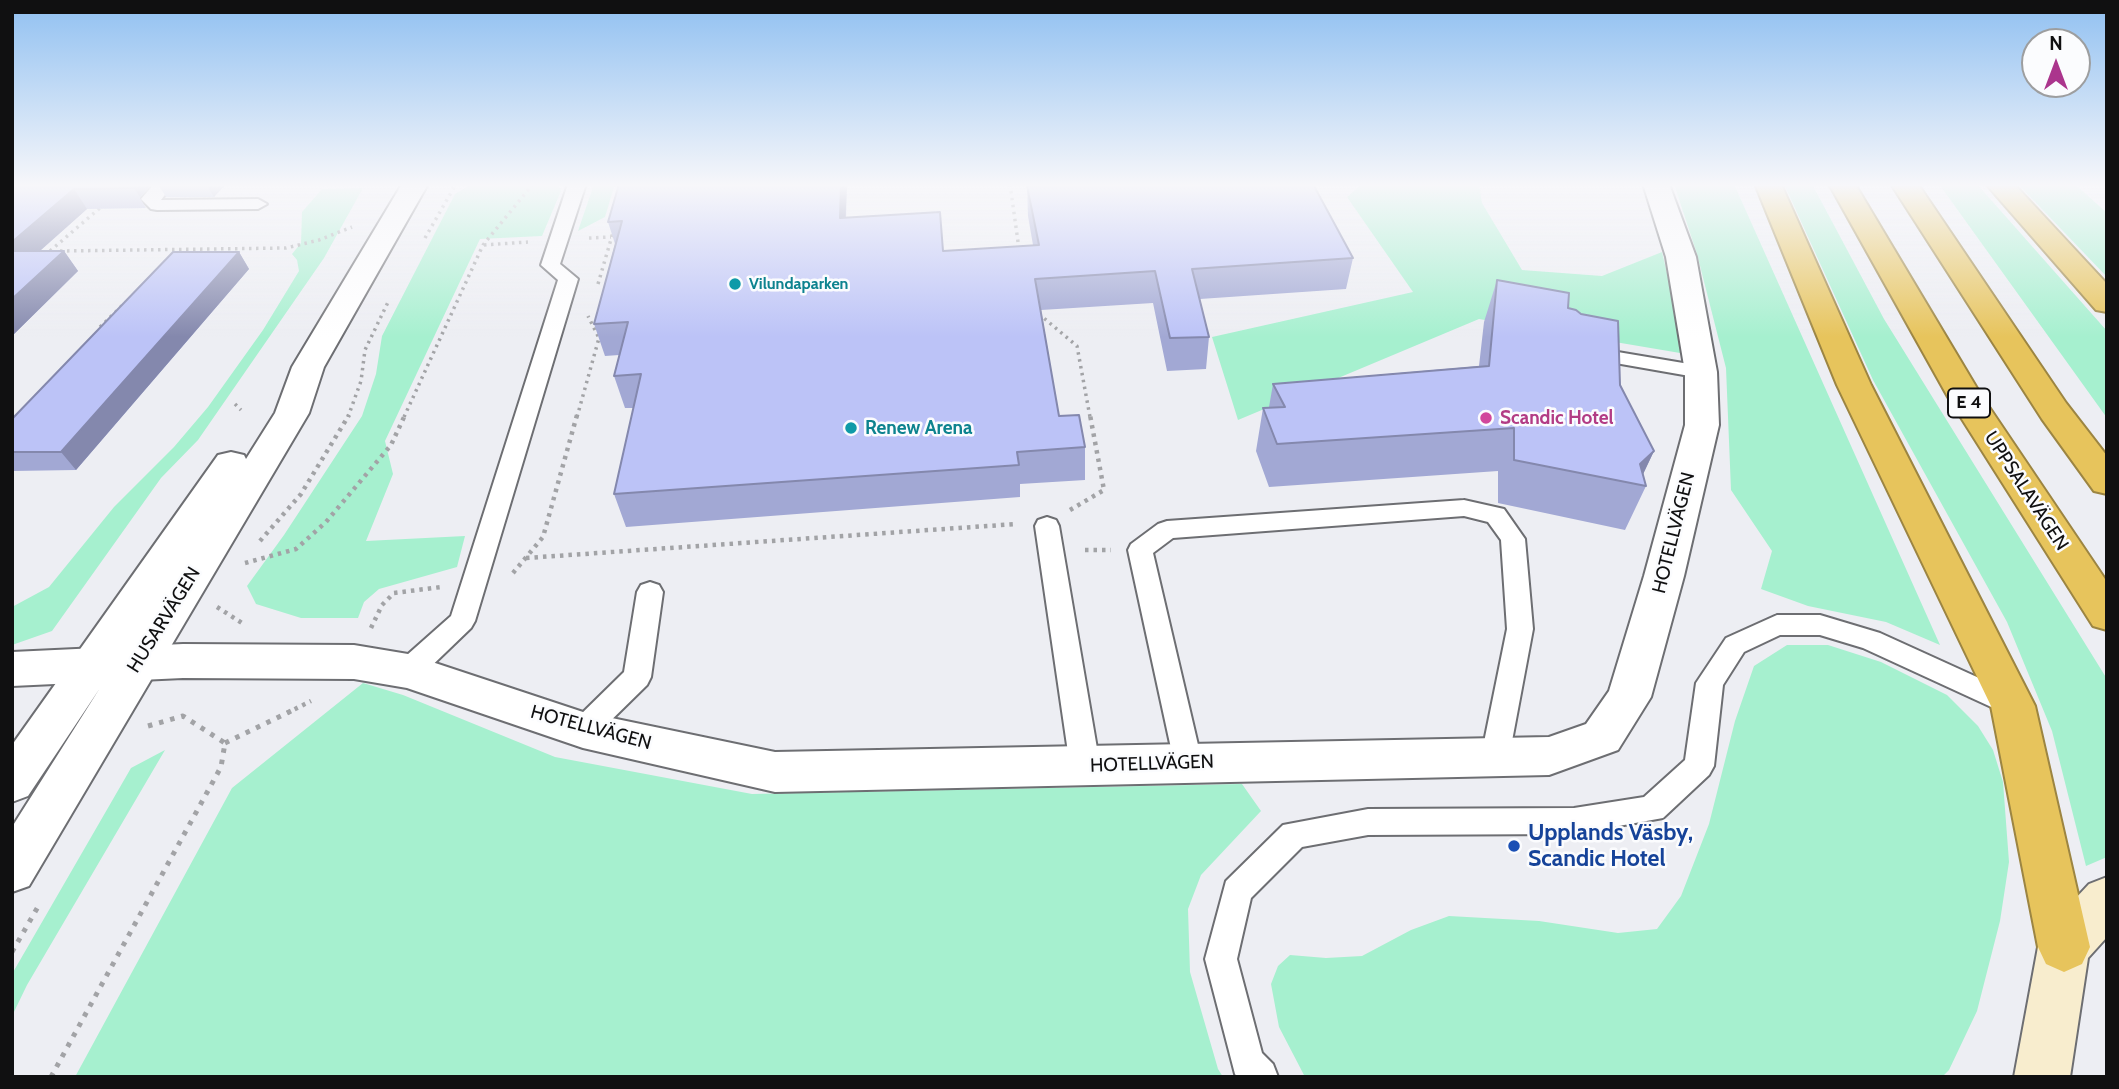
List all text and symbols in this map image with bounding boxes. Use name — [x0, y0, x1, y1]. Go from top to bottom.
north arrow — [2021, 28, 2091, 98]
text: N — [2049, 32, 2063, 55]
place label: Vilundaparken — [749, 274, 848, 294]
marker: Vilundaparken — [727, 276, 743, 292]
road number: E 4 — [1948, 388, 1990, 418]
place label: Scandic Hotel — [1500, 407, 1614, 429]
marker: Scandic Hotel — [1478, 410, 1494, 426]
place label: Renew Arena — [865, 417, 972, 439]
marker: Renew Arena — [843, 420, 859, 436]
street label: UPPSALAVÄGEN — [1979, 427, 2073, 555]
street label: HOTELLVÄGEN — [1648, 470, 1700, 596]
street label: HUSARVÄGEN — [122, 563, 206, 677]
street label: HOTELLVÄGEN — [528, 701, 654, 755]
street label: HOTELLVÄGEN — [1090, 750, 1214, 778]
place label: Upplands Väsby, Scandic Hotel — [1528, 819, 1693, 873]
marker: Upplands Väsby, Scandic Hotel — [1506, 838, 1522, 854]

